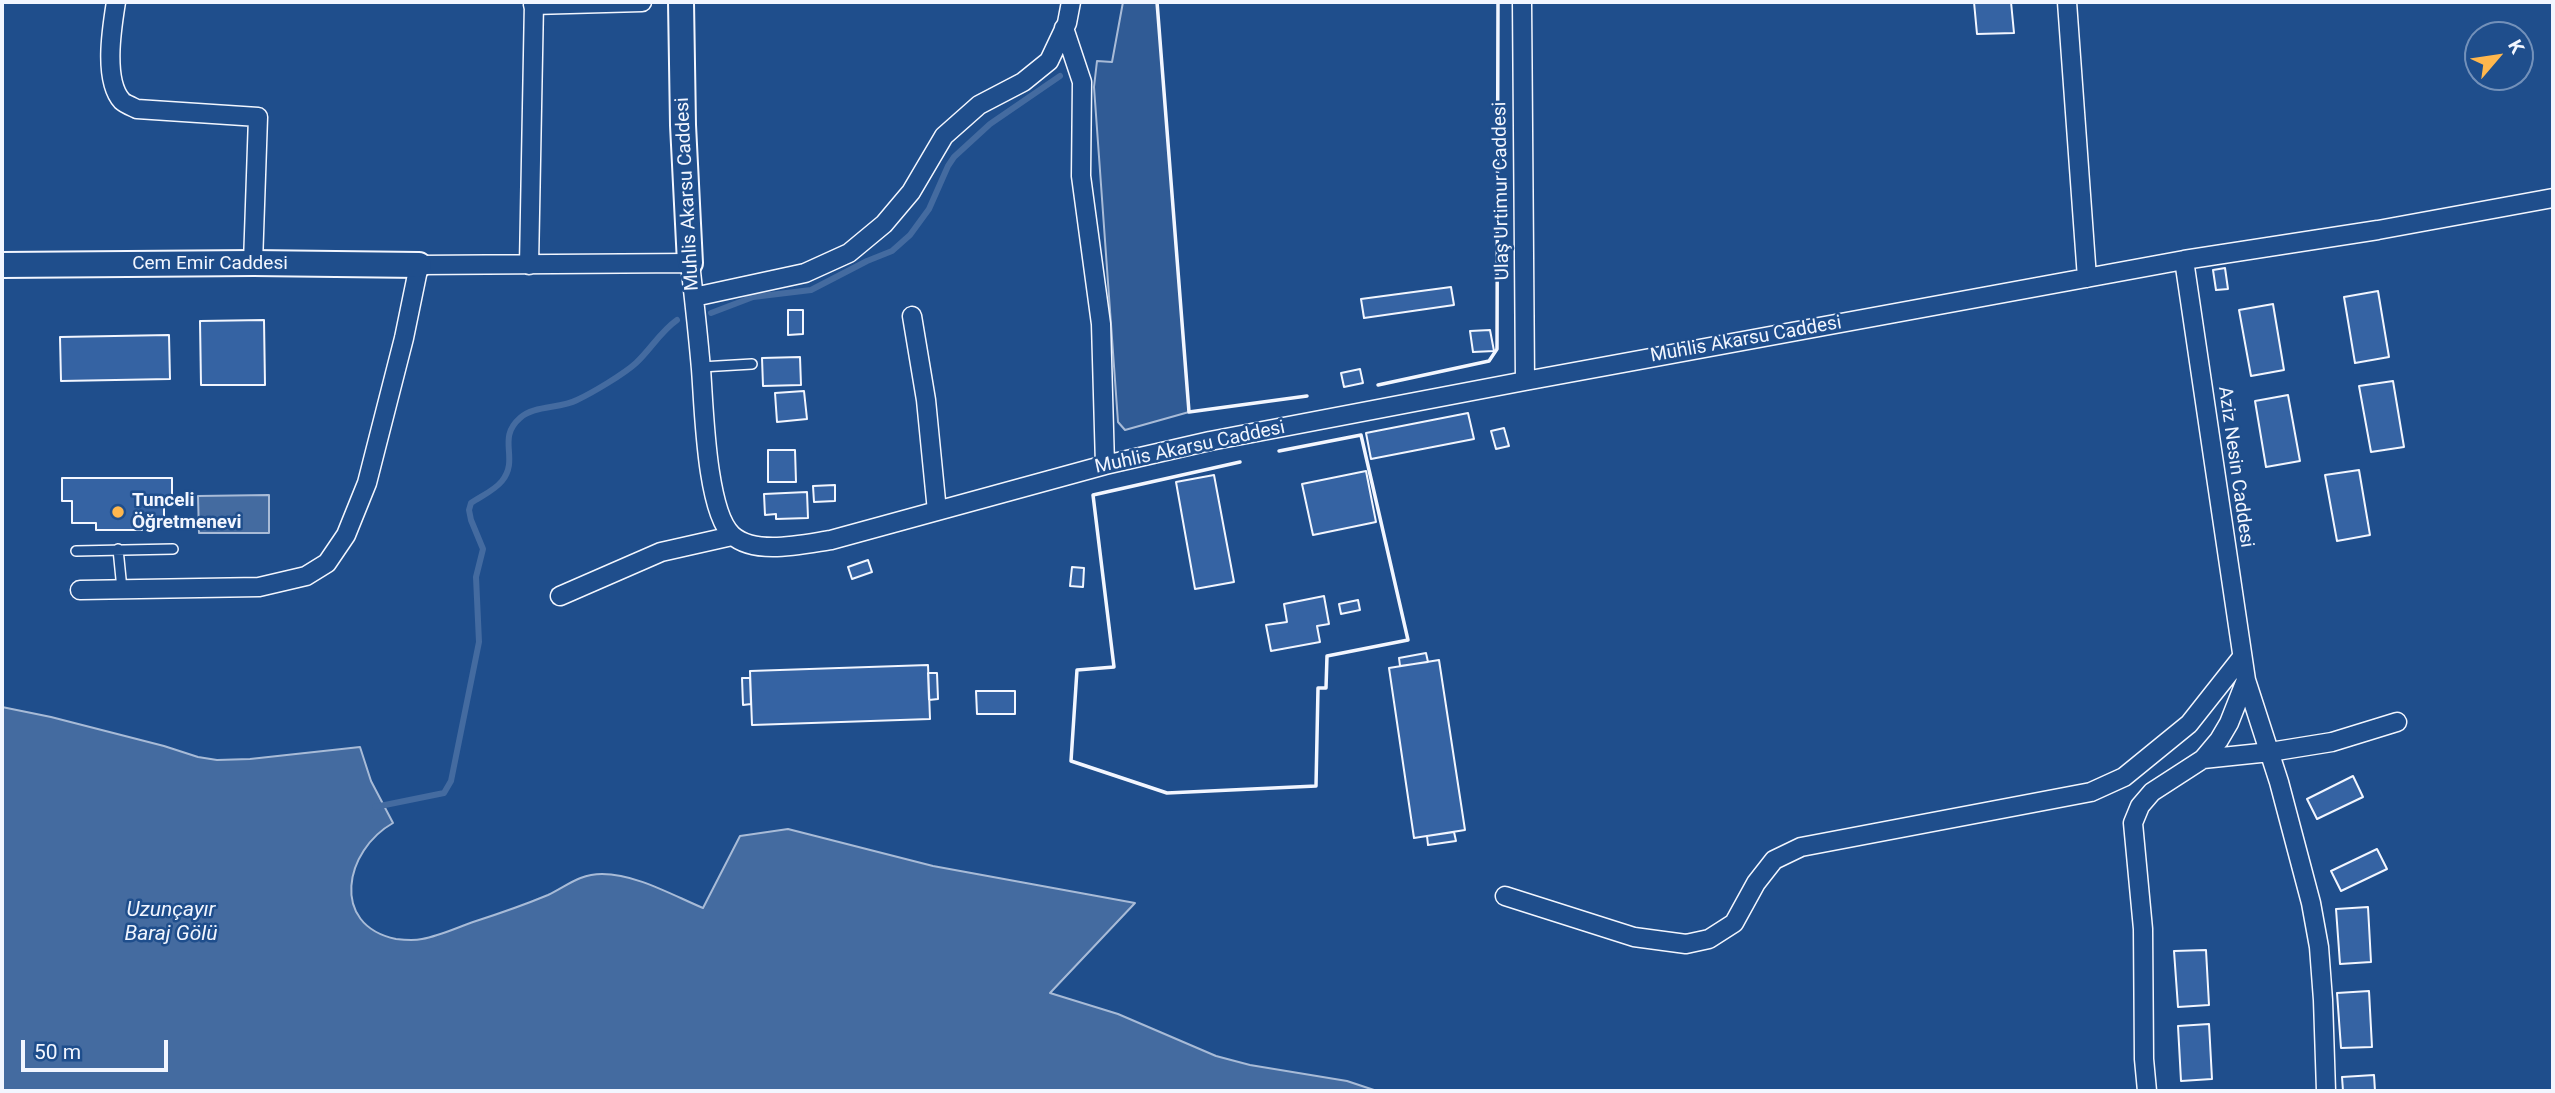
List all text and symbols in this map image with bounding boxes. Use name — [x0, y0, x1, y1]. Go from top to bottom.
north arrow — [2464, 21, 2534, 91]
text: K — [2503, 36, 2529, 57]
street label: Muhlis Akarsu Caddesi — [672, 97, 704, 291]
street label: Ulaş Urtimur Caddesi — [1489, 101, 1515, 281]
street label: Cem Emir Caddesi — [132, 253, 288, 275]
street label: Muhlis Akarsu Caddesi — [1649, 312, 1843, 368]
street label: Aziz Nesin Caddesi — [2212, 385, 2258, 549]
street label: Muhlis Akarsu Caddesi — [1093, 417, 1287, 479]
place label: Tunceli Öğretmenevi — [132, 490, 242, 534]
marker: Tunceli Öğretmenevi — [110, 504, 126, 520]
water label: Uzunçayır Baraj Gölü — [124, 898, 218, 948]
scale bar — [24, 1026, 172, 1070]
text: 50 m — [34, 1040, 81, 1064]

